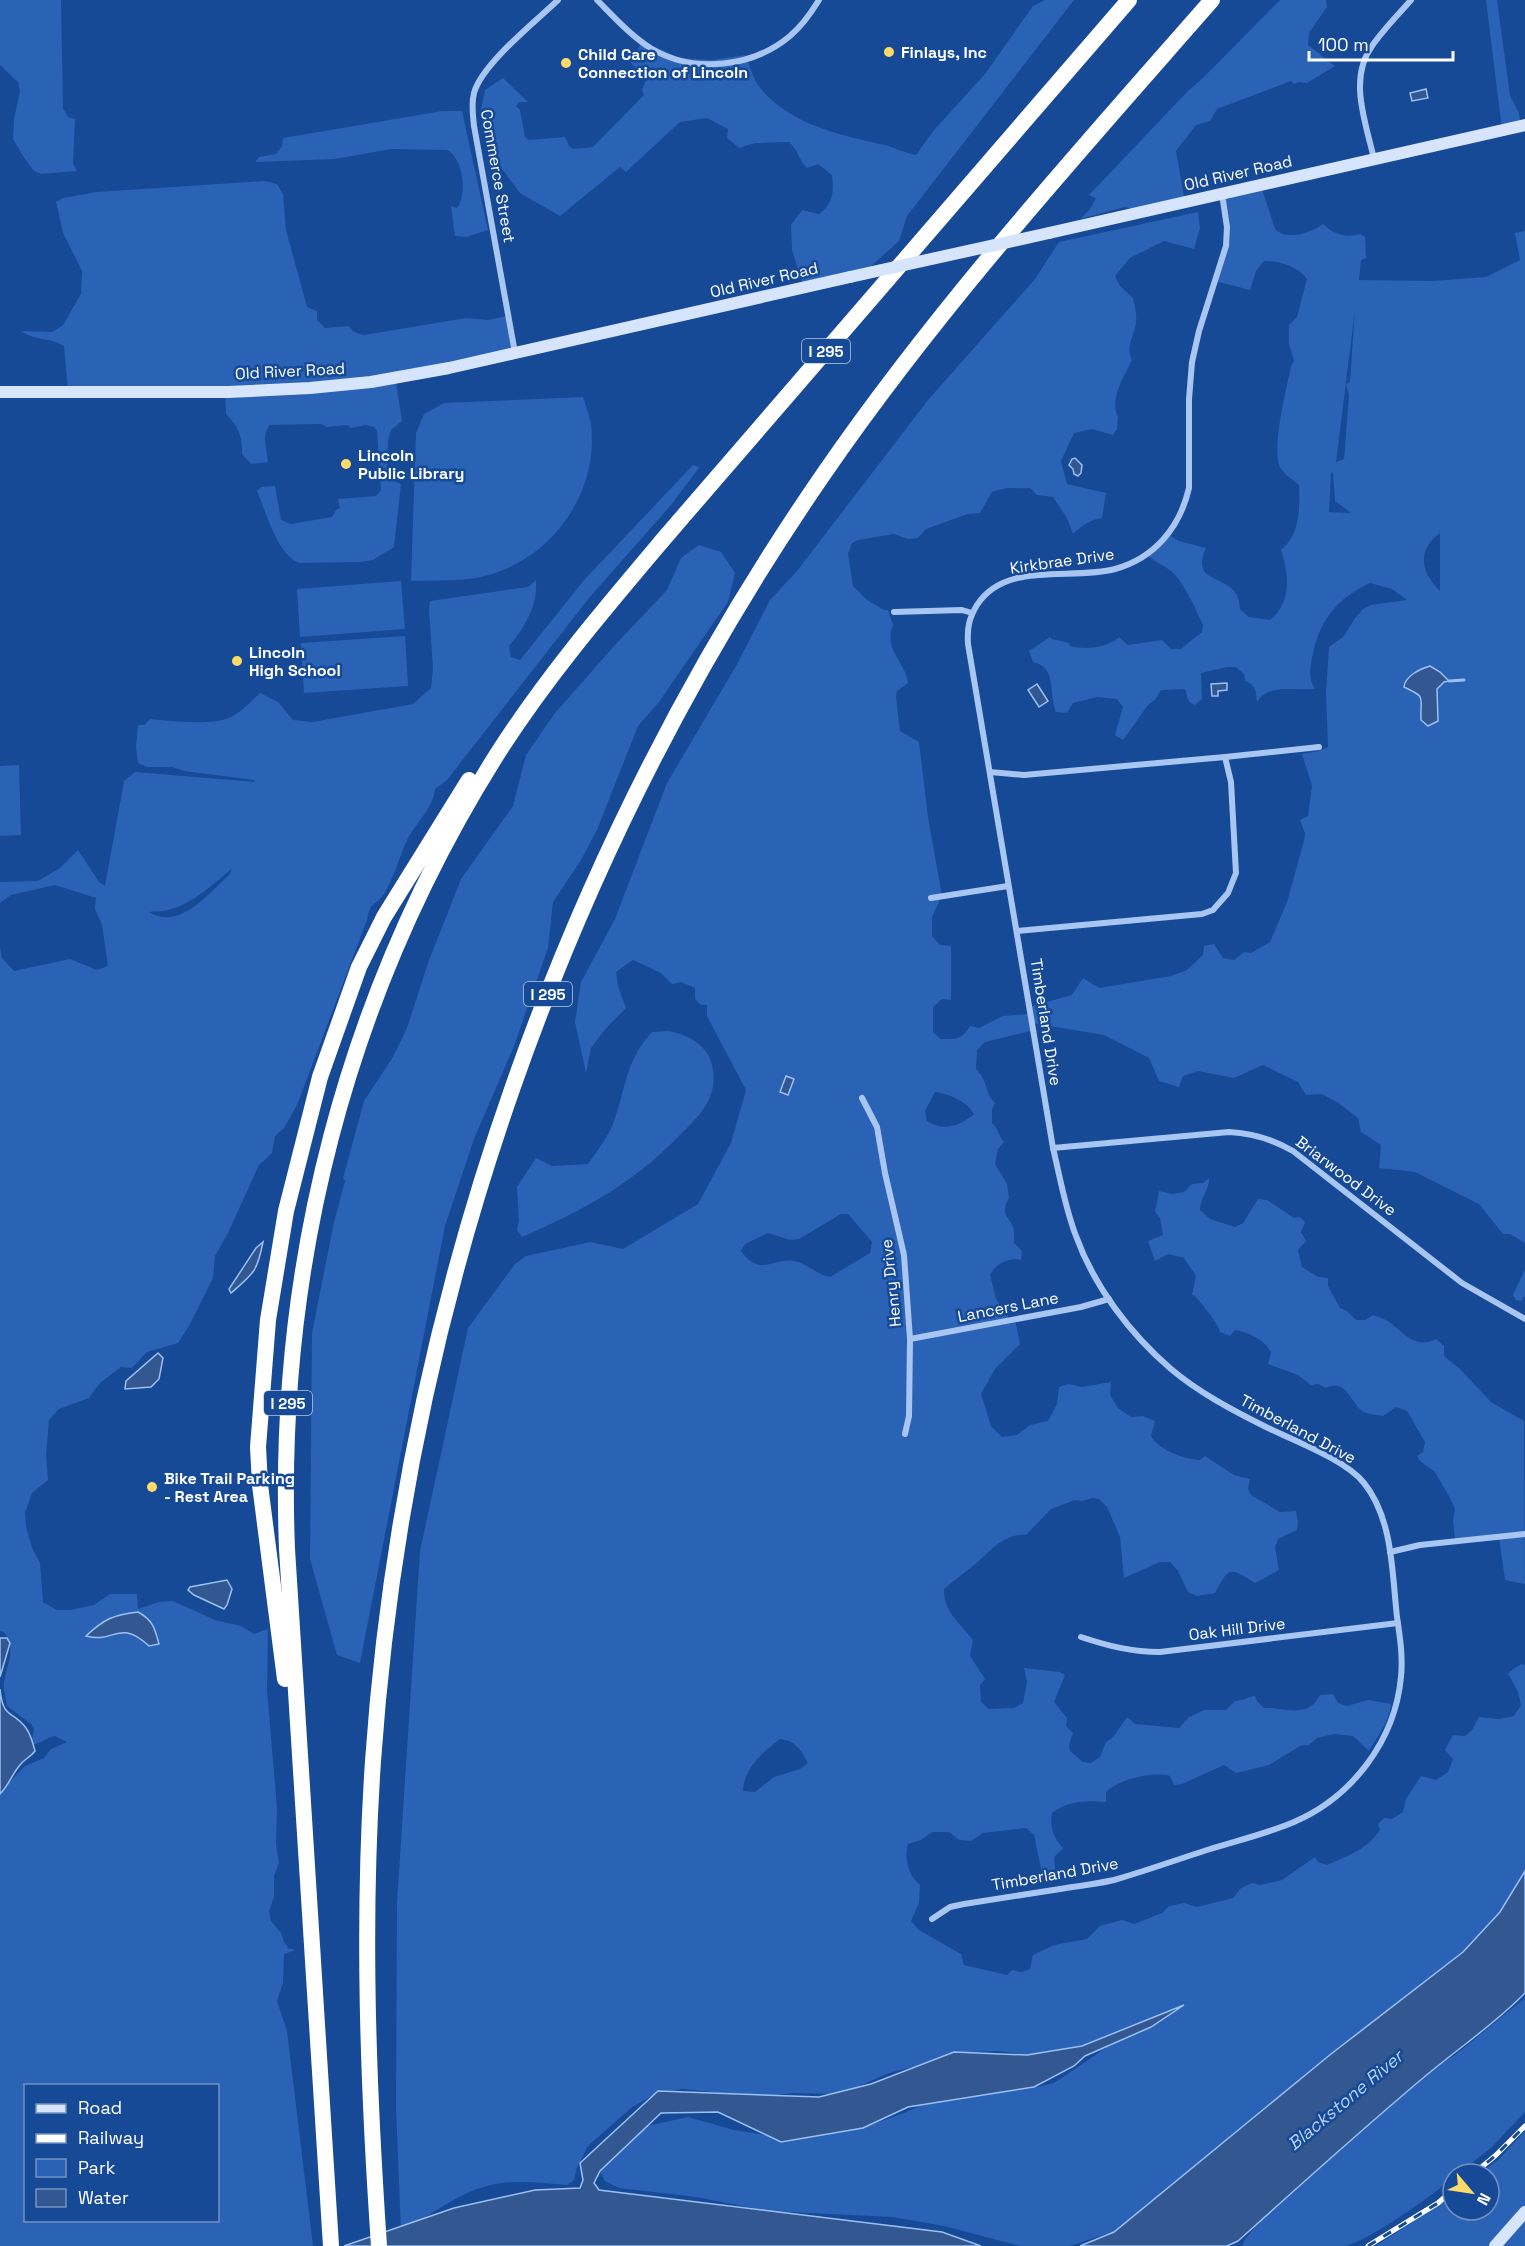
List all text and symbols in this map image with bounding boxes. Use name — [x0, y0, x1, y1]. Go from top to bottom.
scale bar — [1309, 24, 1453, 62]
text: 100 m — [1318, 33, 1369, 56]
place label: Finlays, Inc — [901, 42, 987, 63]
place label: Child Care Connection of Lincoln — [578, 44, 748, 83]
marker: Finlays, Inc — [882, 45, 896, 59]
marker: Child Care Connection of Lincoln — [559, 56, 573, 70]
street label: Commerce Street — [476, 108, 520, 244]
street label: Old River Road — [1182, 150, 1294, 196]
street label: Old River Road — [708, 257, 820, 303]
road number: I 295 — [802, 339, 850, 363]
street label: Old River Road — [234, 358, 346, 384]
place label: Lincoln Public Library — [358, 445, 464, 484]
marker: Lincoln Public Library — [339, 457, 353, 471]
street label: Kirkbrae Drive — [1008, 543, 1116, 579]
place label: Lincoln High School — [249, 642, 341, 681]
marker: Lincoln High School — [230, 654, 244, 668]
street label: Timberland Drive — [1026, 957, 1066, 1087]
road number: I 295 — [524, 982, 572, 1006]
street label: Briarwood Drive — [1291, 1131, 1401, 1221]
street label: Henry Drive — [876, 1238, 906, 1328]
street label: Lancers Lane — [956, 1287, 1060, 1327]
street label: Timberland Drive — [1236, 1390, 1360, 1468]
road number: I 295 — [264, 1391, 312, 1415]
place label: Bike Trail Parking - Rest Area — [164, 1468, 295, 1507]
marker: Bike Trail Parking - Rest Area — [145, 1480, 159, 1494]
street label: Oak Hill Drive — [1187, 1613, 1287, 1645]
street label: Timberland Drive — [990, 1853, 1120, 1895]
water label: Blackstone River — [1283, 2044, 1409, 2155]
legend — [24, 2084, 219, 2222]
text: Road — [78, 2096, 122, 2119]
text: Railway — [78, 2126, 144, 2149]
text: Park — [78, 2156, 116, 2179]
north arrow — [1441, 2162, 1501, 2222]
text: Water — [78, 2186, 129, 2209]
text: N — [1472, 2189, 1495, 2209]

